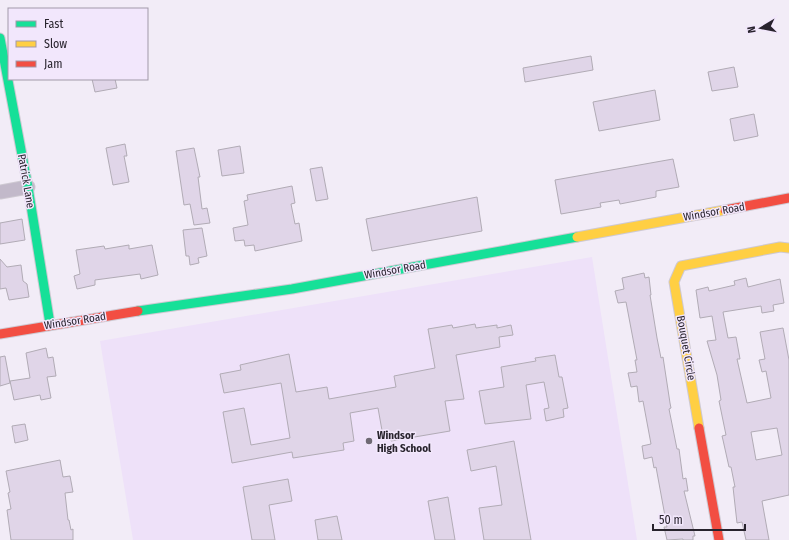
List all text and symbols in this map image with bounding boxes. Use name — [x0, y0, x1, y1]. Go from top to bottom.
legend — [8, 8, 148, 80]
north arrow — [741, 8, 781, 48]
text: Fast — [44, 17, 63, 31]
text: N — [745, 25, 759, 34]
text: Slow — [44, 37, 67, 51]
text: Jam — [44, 57, 62, 71]
street label: Patrick Lane — [15, 153, 37, 209]
street label: Windsor Road — [682, 200, 746, 224]
street label: Windsor Road — [363, 258, 427, 282]
street label: Windsor Road — [43, 310, 107, 332]
street label: Bouquet Circle — [674, 315, 698, 381]
place label: Windsor High School — [377, 429, 432, 455]
marker: Windsor High School — [364, 436, 374, 446]
scale bar — [653, 506, 745, 532]
text: 50 m — [659, 513, 683, 527]

